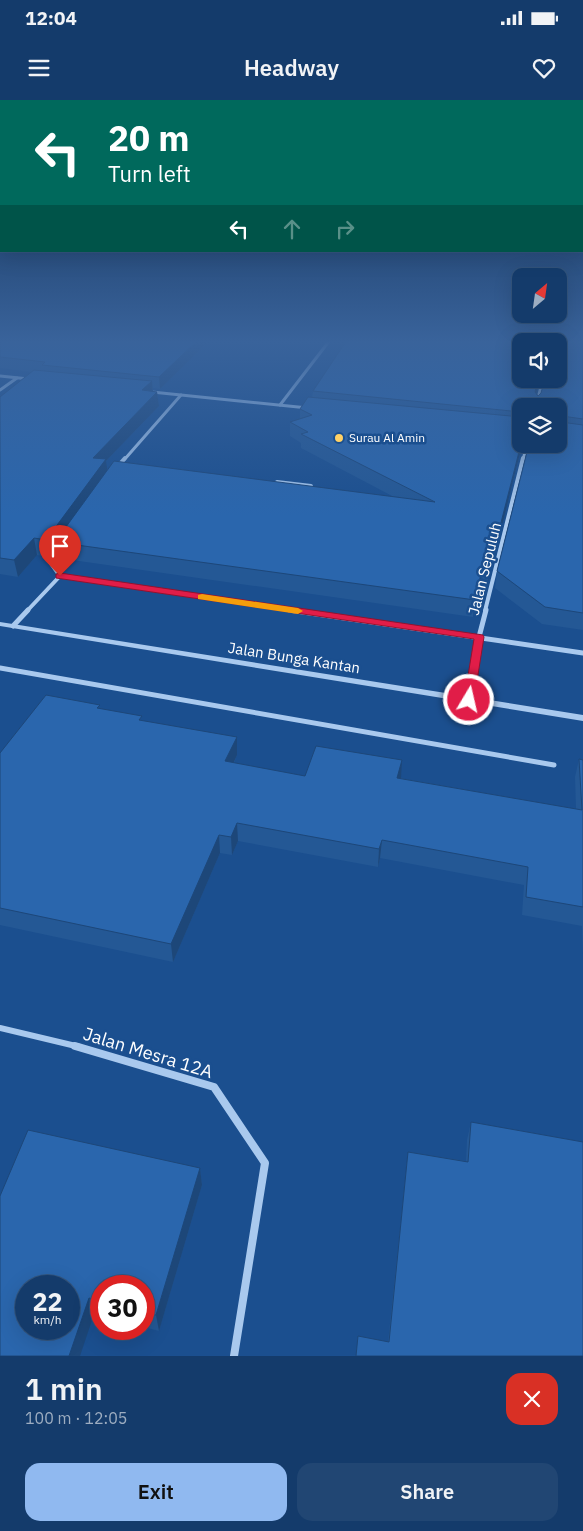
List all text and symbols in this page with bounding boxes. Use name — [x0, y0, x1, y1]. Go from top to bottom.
text: 12:04 — [25, 6, 77, 30]
text: Headway — [244, 53, 339, 82]
icon: menu — [25, 54, 53, 82]
icon: heart — [530, 54, 558, 82]
text: 20 m — [108, 115, 190, 161]
icon: left — [25, 120, 90, 185]
text: Turn left — [108, 159, 191, 188]
icon: left — [225, 215, 253, 243]
icon: ahead — [278, 215, 306, 243]
icon: right — [331, 215, 359, 243]
north arrow — [512, 268, 568, 322]
map controls — [512, 268, 567, 453]
button: sound — [512, 333, 567, 388]
button: layers — [512, 398, 567, 453]
place label: Surau Al Amin — [349, 430, 425, 445]
marker: Surau Al Amin — [333, 432, 345, 444]
street label: Jalan Sepuluh — [464, 520, 505, 617]
pin — [39, 525, 81, 576]
icon: arrive — [46, 532, 74, 560]
street label: Jalan Bunga Kantan — [227, 638, 362, 677]
position arrow — [442, 673, 494, 725]
street label: Jalan Mesra 12A — [80, 1022, 216, 1083]
speed limit sign: 30 — [90, 1275, 155, 1340]
text: 22 — [32, 1285, 63, 1318]
text: km/h — [33, 1312, 62, 1327]
text: 1 min — [25, 1369, 103, 1408]
button: close — [506, 1373, 558, 1425]
text: 100 m · 12:05 — [25, 1408, 127, 1428]
button: Exit — [25, 1463, 287, 1521]
button: Share — [297, 1463, 558, 1521]

